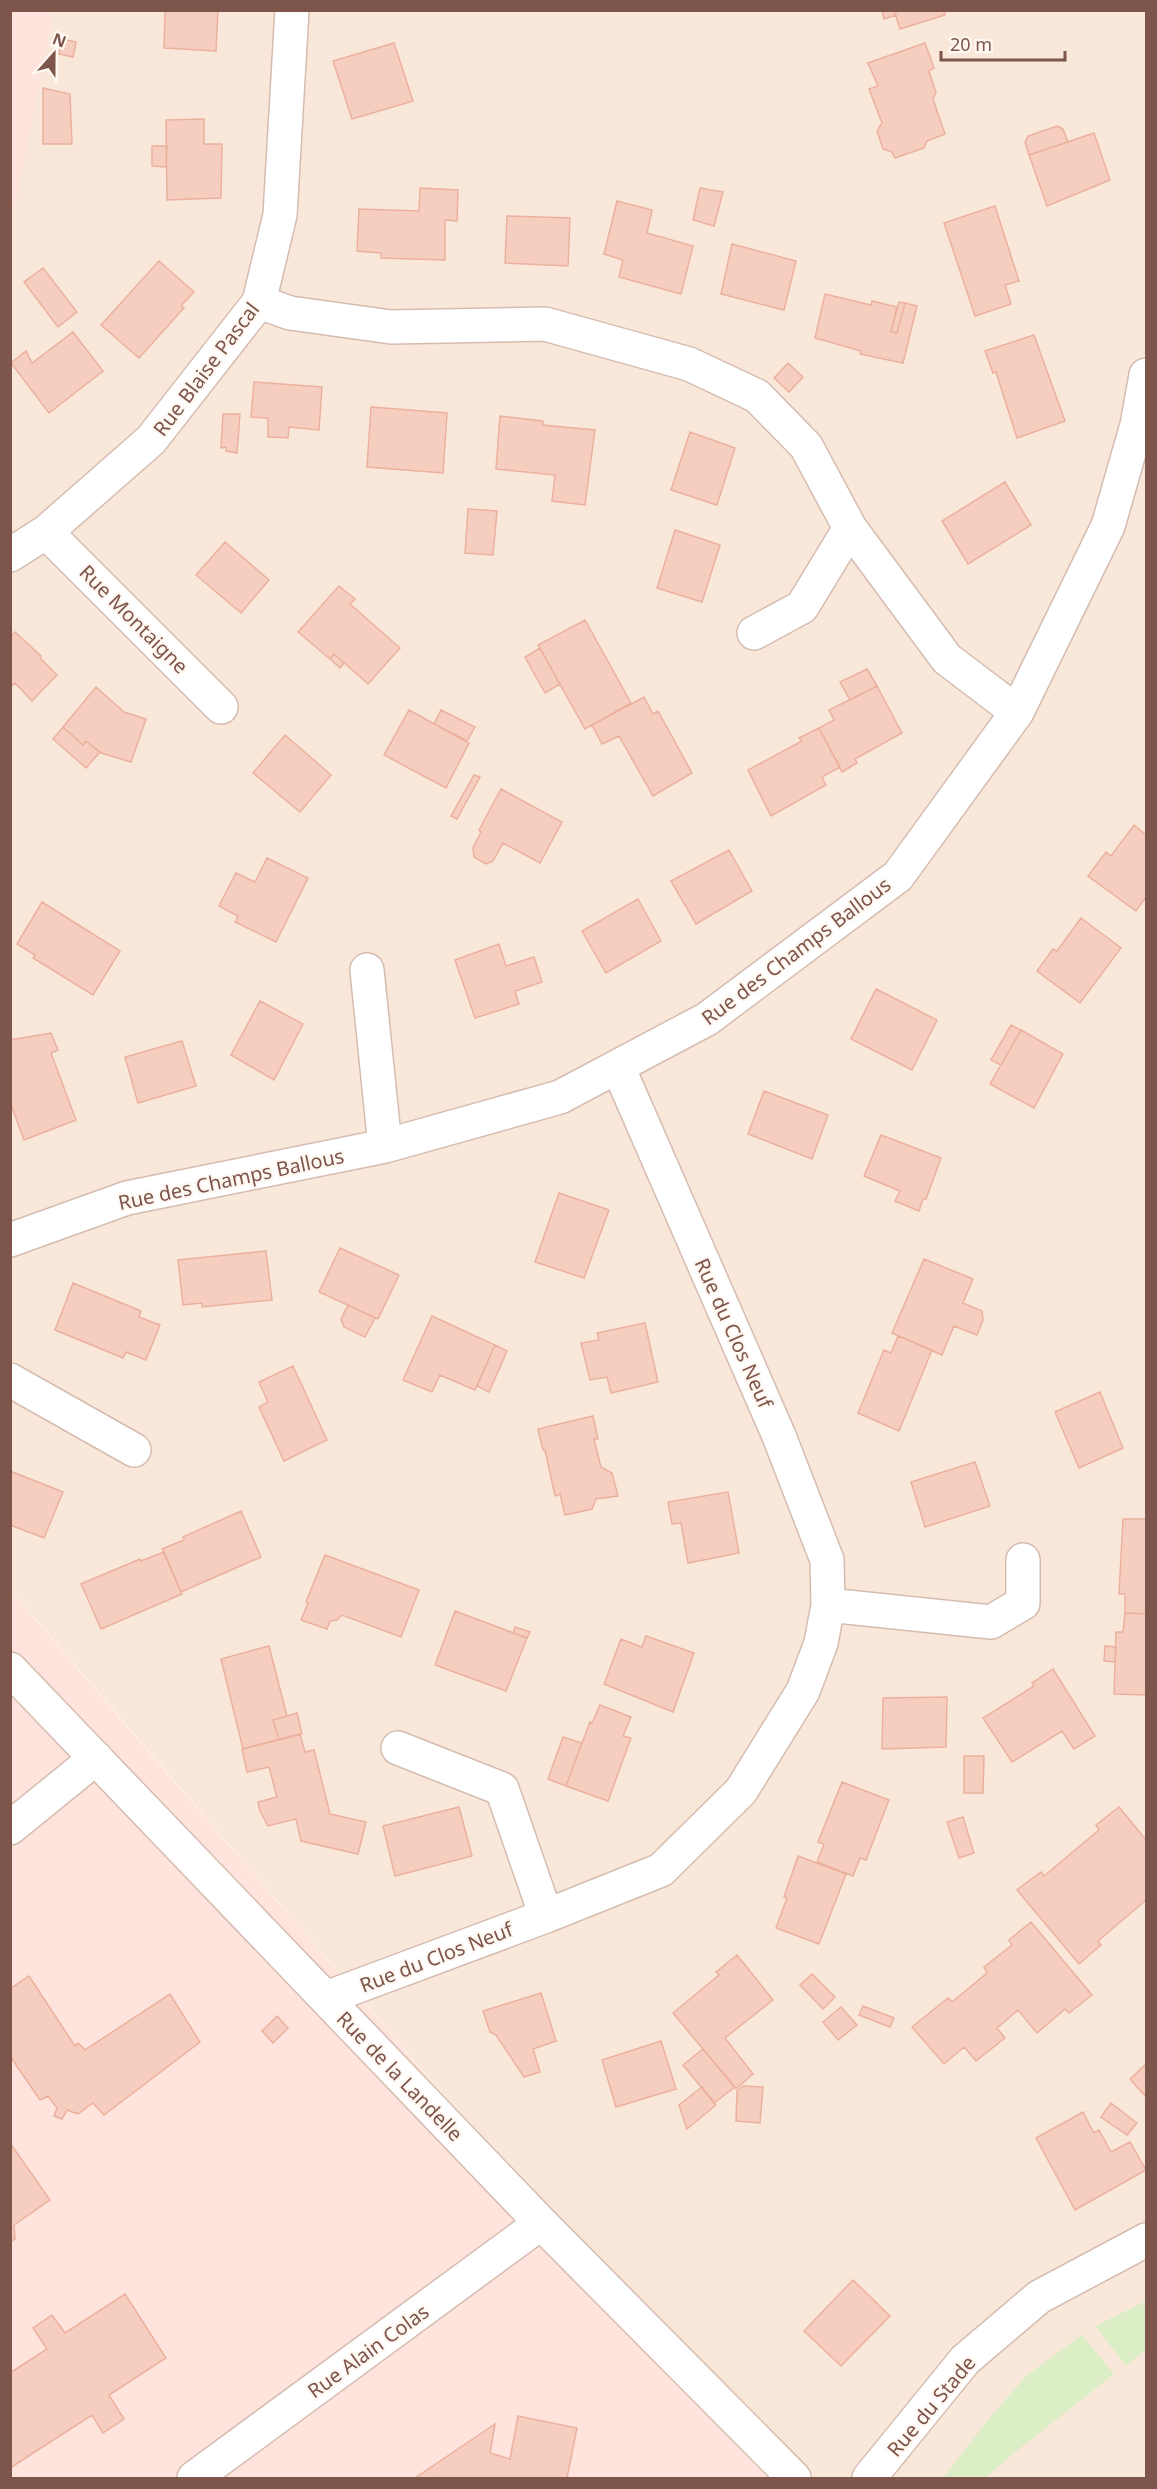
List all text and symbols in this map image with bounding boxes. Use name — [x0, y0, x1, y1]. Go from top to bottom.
north arrow — [24, 24, 84, 84]
scale bar — [941, 24, 1066, 62]
text: N — [49, 27, 69, 53]
text: 20 m — [950, 32, 992, 56]
street label: Rue Blaise Pascal — [147, 297, 265, 441]
street label: Rue Montaigne — [74, 559, 194, 679]
street label: Rue des Champs Ballous — [696, 871, 896, 1031]
street label: Rue des Champs Ballous — [116, 1142, 346, 1216]
street label: Rue du Clos Neuf — [689, 1254, 780, 1413]
street label: Rue du Clos Neuf — [356, 1915, 517, 1999]
street label: Rue de la Landelle — [331, 2005, 469, 2147]
street label: Rue Alain Colas — [302, 2298, 434, 2404]
street label: Rue du Stade — [881, 2350, 981, 2462]

